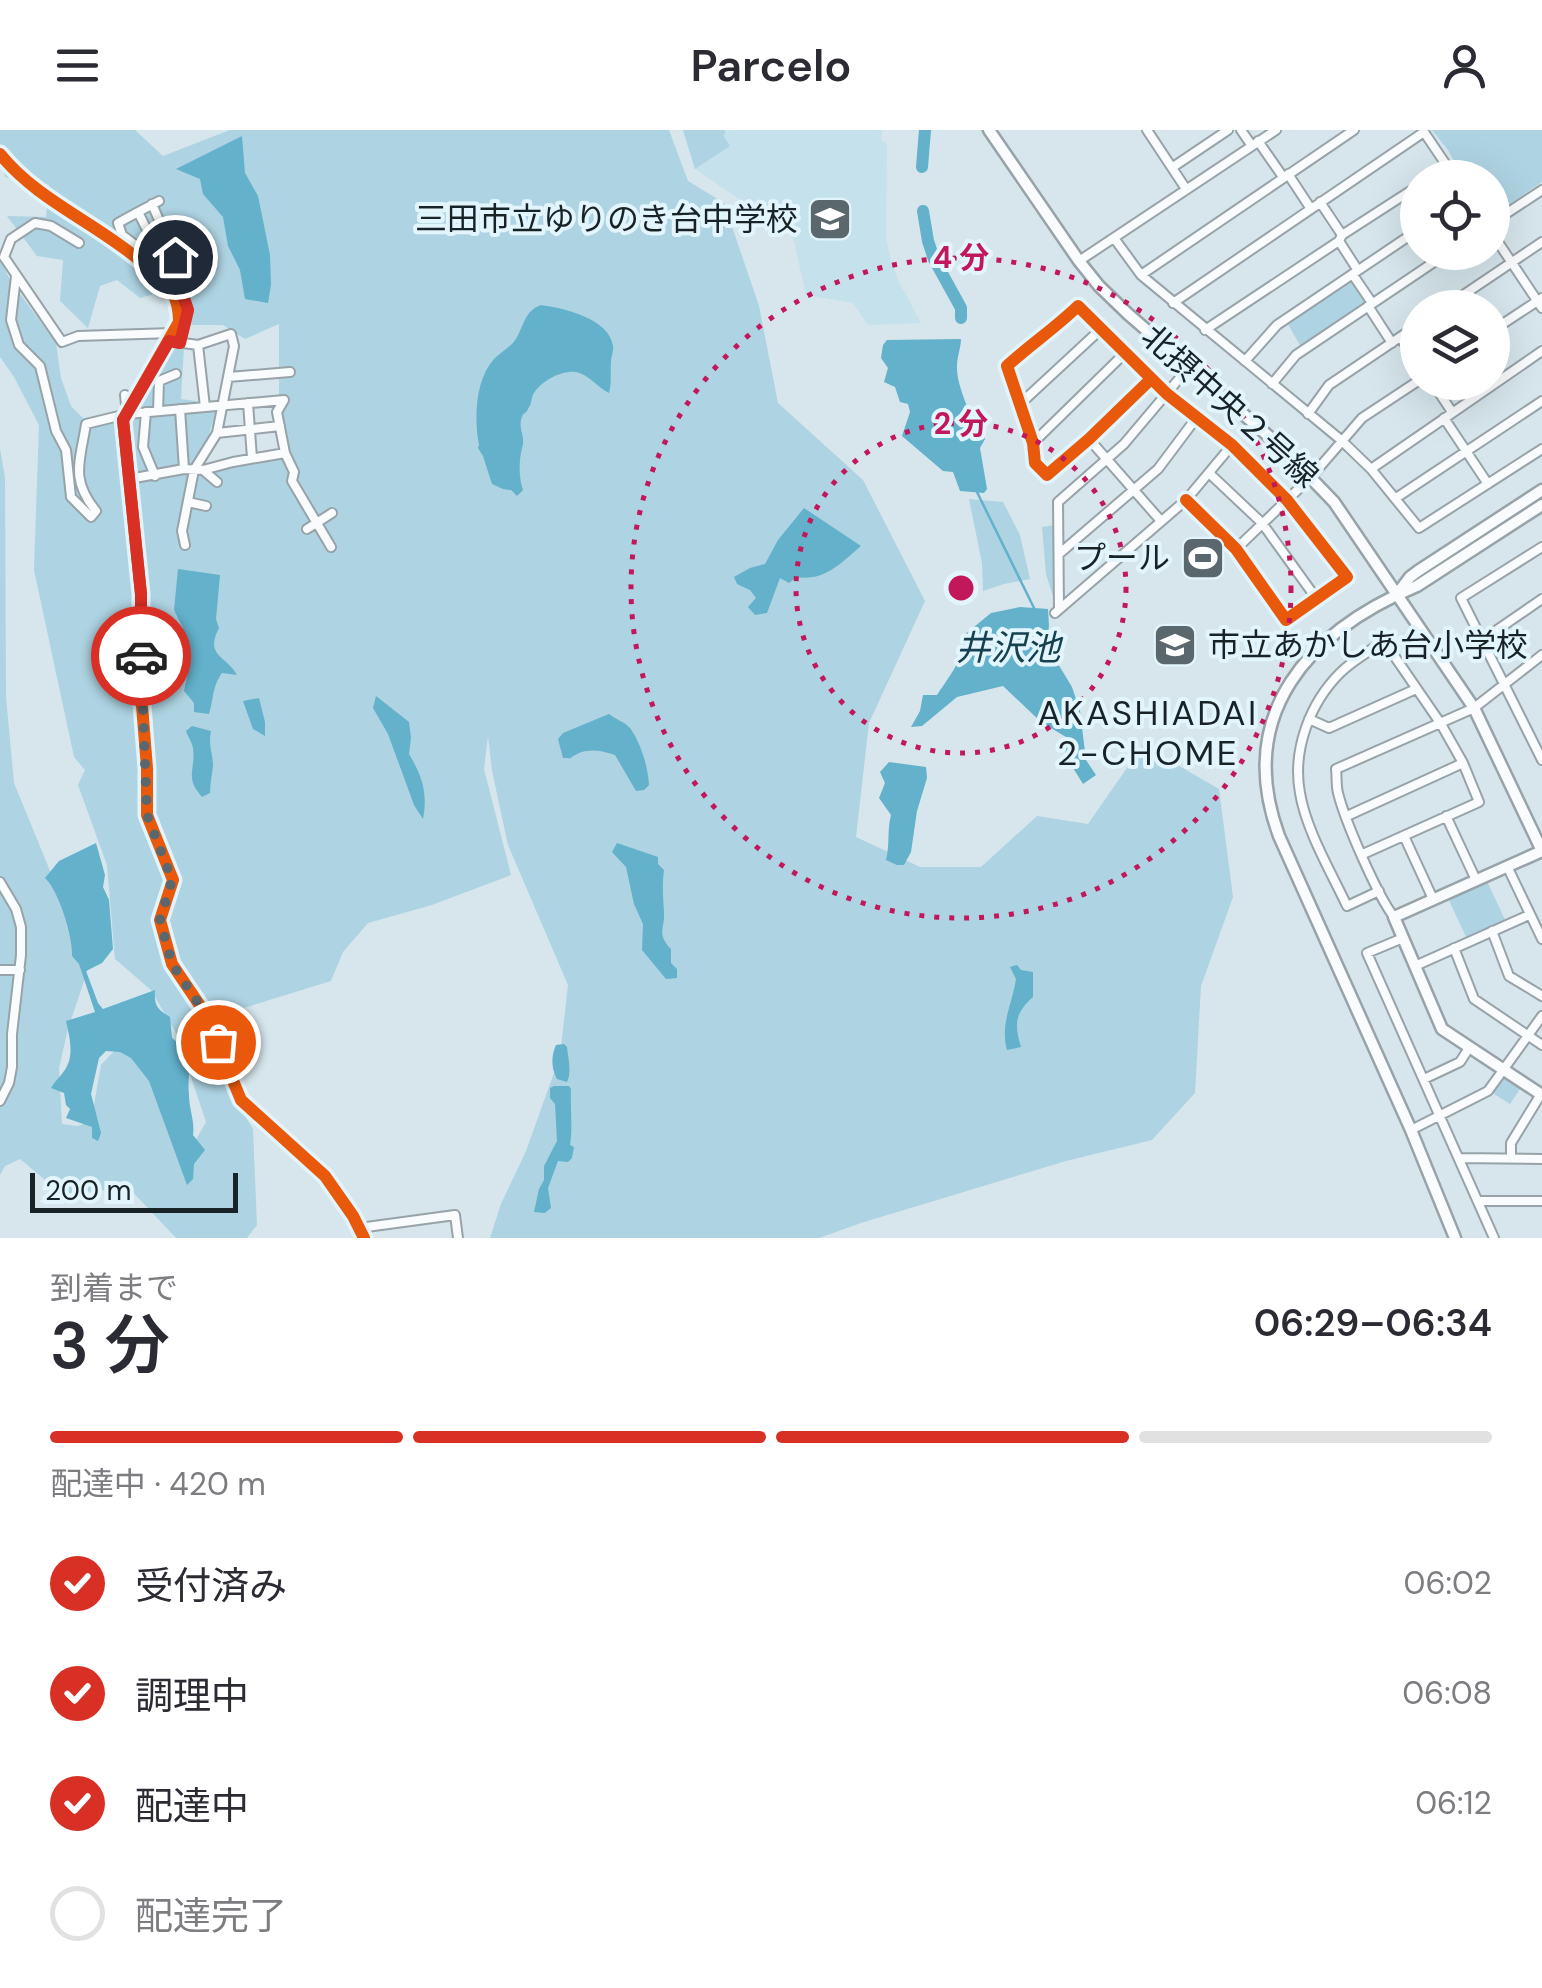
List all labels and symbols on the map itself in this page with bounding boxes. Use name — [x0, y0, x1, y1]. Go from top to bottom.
school or university icon: 三田市立ゆりのき台中学校 — [807, 196, 853, 242]
place label: 三田市立ゆりのき台中学校 — [415, 198, 798, 240]
pin — [133, 215, 218, 300]
text: 4 分 — [933, 238, 989, 277]
street label: 北摂中央２号線 — [1133, 315, 1327, 497]
text: 2 分 — [934, 404, 988, 443]
sports icon: プール — [1180, 535, 1226, 581]
place label: プール — [1074, 537, 1170, 579]
centre of rings — [943, 570, 979, 606]
courier — [91, 606, 191, 706]
school or university icon: 市立あかしあ台小学校 — [1152, 622, 1198, 668]
place label: 市立あかしあ台小学校 — [1208, 624, 1528, 666]
water label: 井沢池 — [955, 625, 1063, 671]
district label: AKASHIADAI 2-CHOME — [1037, 690, 1259, 776]
pin — [176, 1000, 261, 1085]
scale bar — [30, 1168, 238, 1212]

